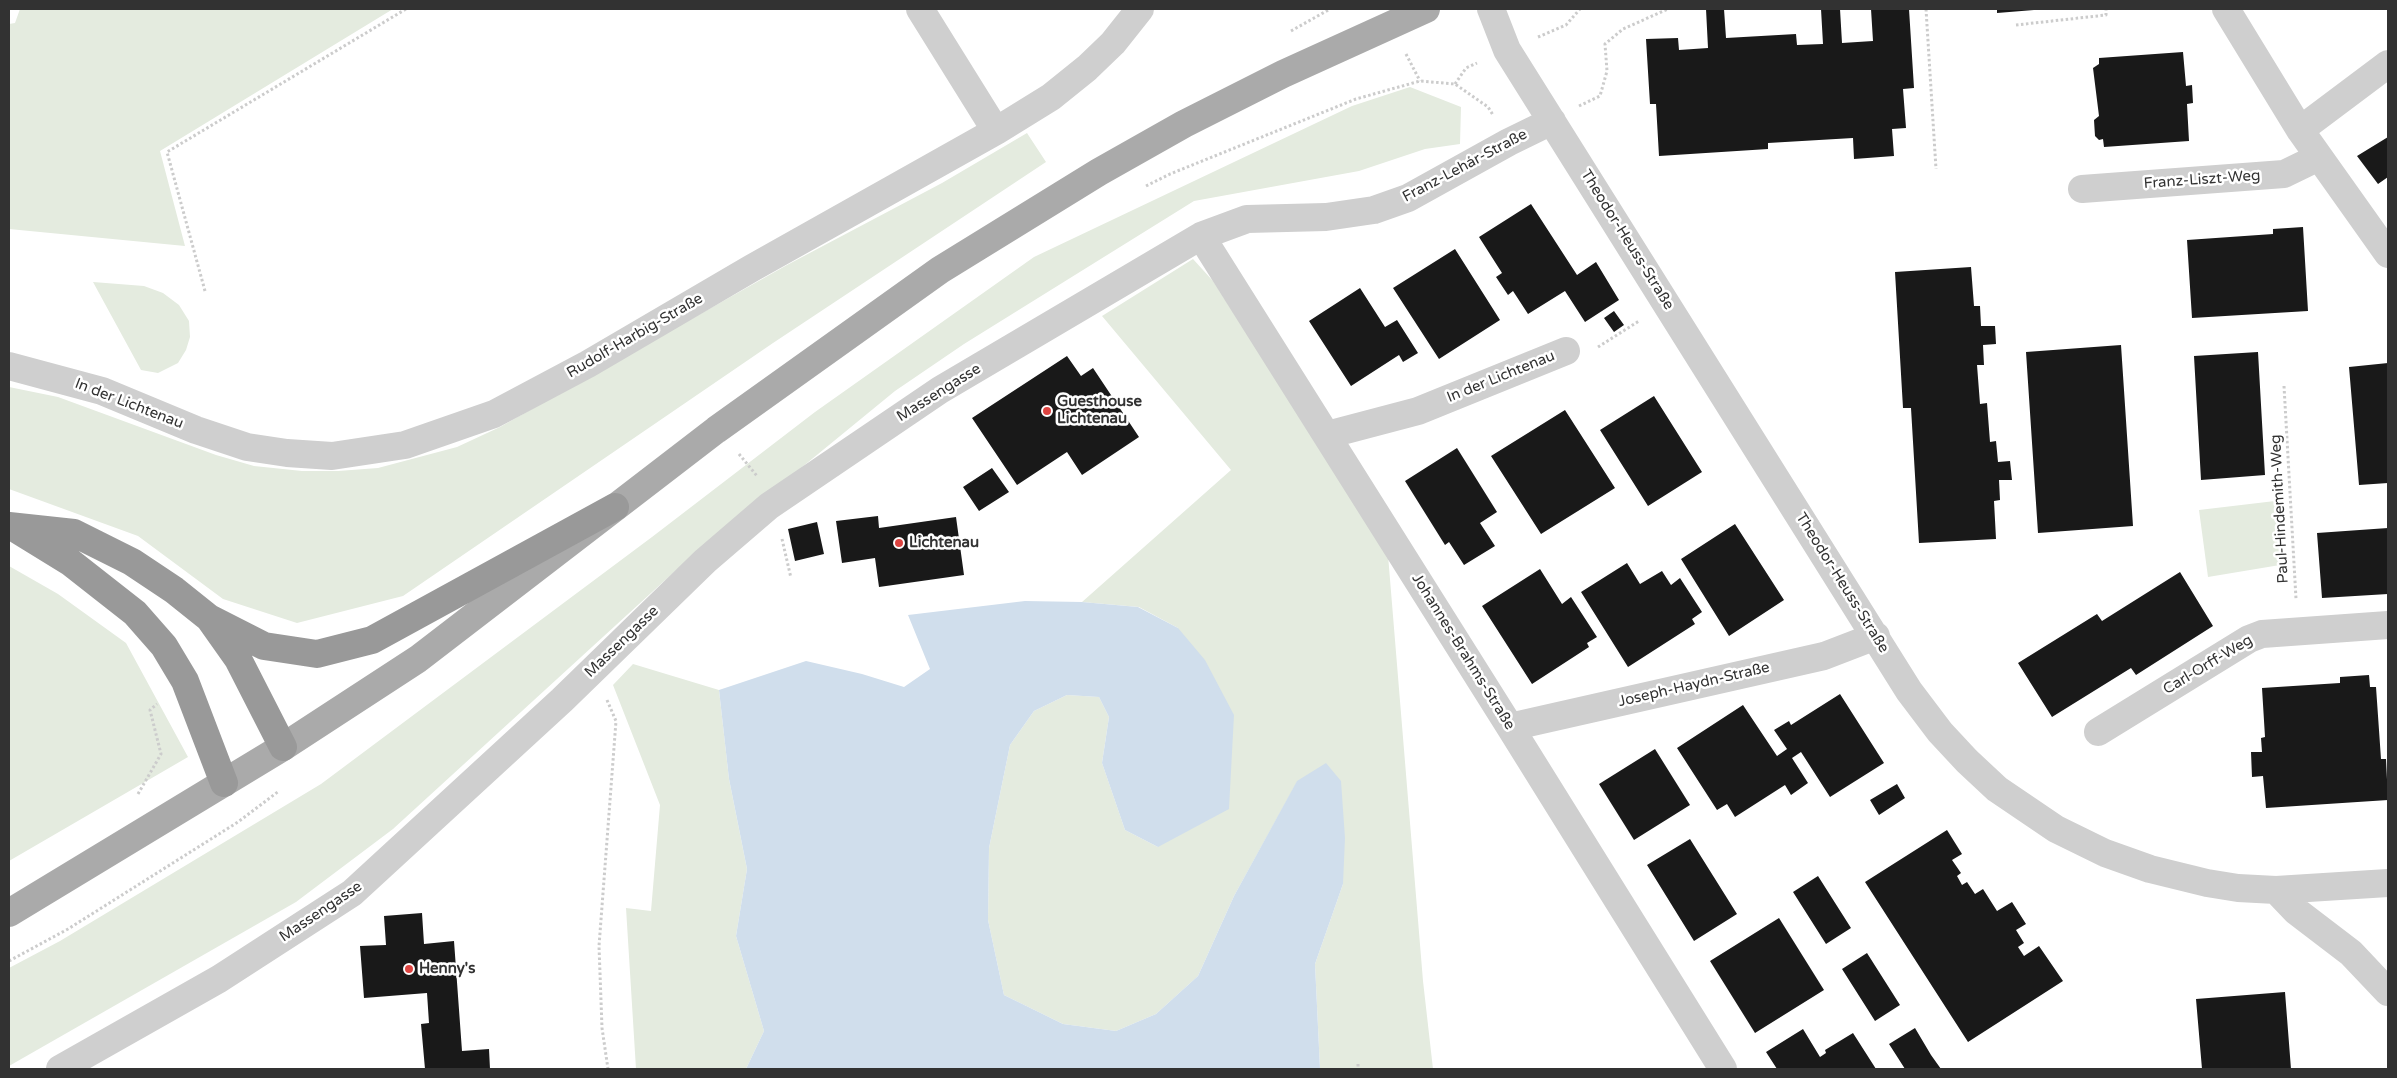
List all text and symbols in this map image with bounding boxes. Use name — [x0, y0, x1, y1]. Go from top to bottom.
street label: Franz-Lehár-Straße — [1400, 126, 1530, 206]
street label: Theodor-Heuss-Straße — [1577, 167, 1677, 313]
street label: Franz-Liszt-Weg — [2143, 167, 2261, 193]
street label: Rudolf-Harbig-Straße — [564, 290, 706, 382]
street label: In der Lichtenau — [1444, 347, 1558, 407]
street label: Massengasse — [894, 360, 984, 426]
street label: In der Lichtenau — [72, 375, 186, 433]
place label: Guesthouse Lichtenau — [1057, 393, 1142, 428]
marker: Guesthouse Lichtenau — [1041, 405, 1053, 417]
street label: Paul-Hindemith-Weg — [2267, 434, 2293, 584]
street label: Theodor-Heuss-Straße — [1792, 510, 1892, 656]
place label: Lichtenau — [909, 534, 979, 552]
marker: Lichtenau — [893, 537, 905, 549]
street label: Johannes-Brahms-Straße — [1408, 571, 1518, 733]
street label: Massengasse — [581, 602, 663, 682]
street label: Carl-Orff-Weg — [2160, 631, 2256, 699]
street label: Joseph-Haydn-Straße — [1616, 659, 1772, 711]
street label: Massengasse — [276, 878, 366, 946]
place label: Henny's — [419, 960, 475, 978]
marker: Henny's — [403, 963, 415, 975]

